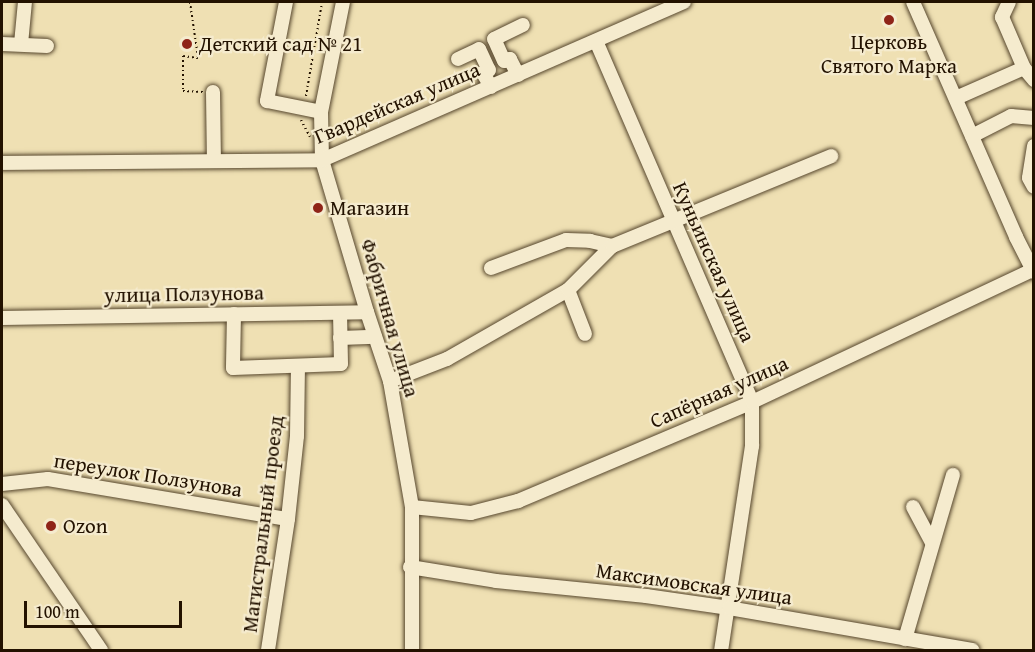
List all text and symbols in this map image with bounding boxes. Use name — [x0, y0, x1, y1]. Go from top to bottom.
marker: Церковь Святого Марка — [882, 13, 896, 27]
place label: Церковь Святого Марка — [821, 29, 957, 79]
place label: Детский сад № 21 — [199, 31, 362, 57]
marker: Детский сад № 21 — [180, 37, 194, 51]
street label: Гвардейская улица — [310, 57, 484, 149]
street label: Куньинская улица — [667, 178, 761, 346]
place label: Магазин — [330, 195, 409, 221]
marker: Магазин — [311, 201, 325, 215]
street label: Фабричная улица — [355, 236, 425, 400]
street label: улица Ползунова — [104, 280, 264, 308]
street label: Сапёрная улица — [646, 350, 792, 434]
street label: Магистральный проезд — [237, 414, 289, 634]
street label: переулок Ползунова — [52, 448, 244, 502]
place label: Ozon — [63, 513, 107, 539]
marker: Ozon — [44, 519, 58, 533]
street label: Максимовская улица — [594, 558, 794, 610]
scale bar — [27, 589, 184, 627]
text: 100 m — [35, 598, 80, 625]

